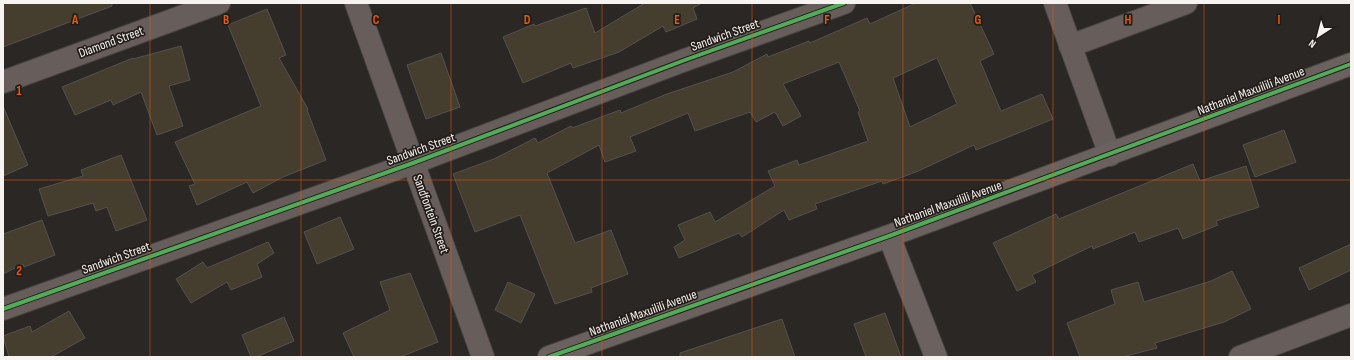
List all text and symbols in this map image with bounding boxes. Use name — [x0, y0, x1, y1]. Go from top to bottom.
text: A — [71, 12, 79, 28]
text: B — [223, 12, 229, 28]
text: C — [373, 12, 380, 28]
text: D — [524, 12, 531, 28]
text: E — [674, 12, 680, 28]
text: F — [824, 12, 830, 28]
text: G — [975, 12, 982, 28]
text: H — [1125, 12, 1132, 28]
text: I — [1278, 12, 1281, 28]
street label: Sandwich Street — [689, 15, 761, 55]
north arrow — [1298, 16, 1338, 56]
street label: Diamond Street — [76, 23, 146, 61]
text: N — [1306, 37, 1319, 51]
street label: Nathaniel Maxuilili Avenue — [1195, 63, 1307, 119]
text: 1 — [16, 83, 22, 99]
street label: Sandwich Street — [385, 129, 457, 169]
street label: Sandfontein Street — [409, 172, 453, 256]
street label: Nathaniel Maxuilili Avenue — [892, 177, 1004, 231]
street label: Sandwich Street — [80, 238, 152, 278]
text: 2 — [16, 263, 22, 279]
street label: Nathaniel Maxuilili Avenue — [587, 286, 699, 340]

